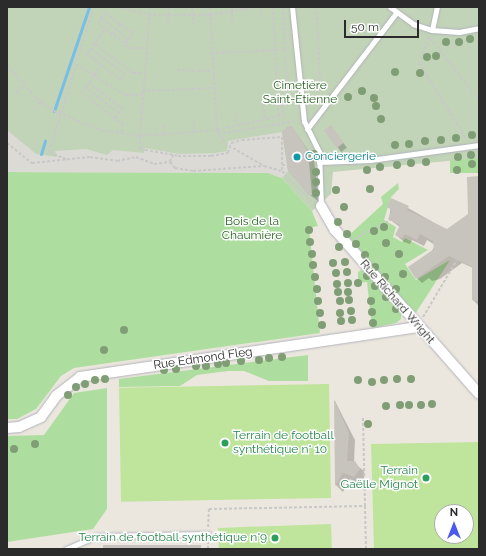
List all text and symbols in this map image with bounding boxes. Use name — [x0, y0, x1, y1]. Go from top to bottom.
scale bar — [346, 12, 421, 38]
text: 50 m — [351, 20, 379, 34]
park label: Cimetière Saint-Étienne — [263, 79, 337, 107]
place label: Conciergerie — [305, 150, 376, 164]
marker: Conciergerie — [292, 152, 302, 162]
park label: Bois de la Chaumière — [222, 215, 282, 243]
street label: Rue Richard Wright — [356, 257, 438, 347]
street label: Rue Edmond Fleg — [152, 345, 254, 373]
place label: Terrain de football synthétique n° 10 — [233, 429, 334, 457]
marker: Terrain de football synthétique n° 10 — [220, 438, 230, 448]
place label: Terrain Gaëlle Mignot — [341, 464, 418, 492]
marker: Terrain Gaëlle Mignot — [421, 473, 431, 483]
north arrow — [434, 504, 474, 544]
text: N — [450, 506, 458, 519]
place label: Terrain de football synthétique n°9 — [78, 531, 267, 545]
marker: Terrain de football synthétique n°9 — [270, 533, 280, 543]

